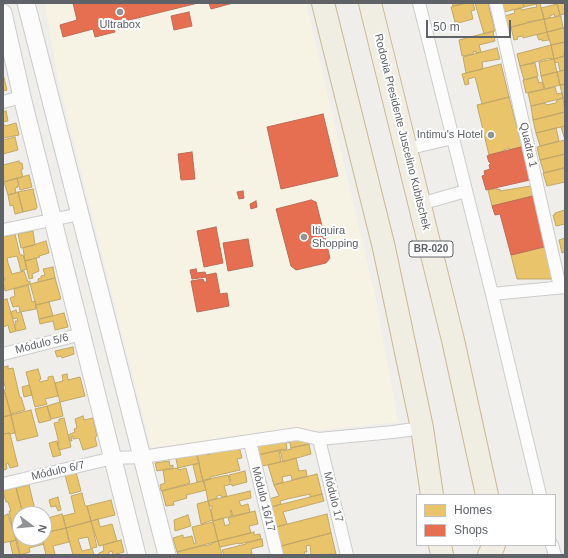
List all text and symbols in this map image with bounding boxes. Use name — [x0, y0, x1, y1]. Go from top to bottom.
marker: Ultrabox — [115, 7, 125, 17]
scale bar — [428, 12, 513, 38]
place label: Ultrabox — [100, 18, 140, 32]
text: 50 m — [433, 20, 460, 34]
street label: Rodovia Presidente Juscelino Kubitschek — [371, 33, 433, 231]
street label: Quadra 1 — [516, 121, 540, 169]
place label: Intimu's Hotel — [417, 128, 483, 142]
marker: Intimu's Hotel — [486, 130, 496, 140]
place label: Itiquira Shopping — [312, 224, 358, 250]
marker: Itiquira Shopping — [299, 232, 309, 242]
road number: BR-020 — [409, 241, 453, 257]
street label: Módulo 5/6 — [14, 331, 70, 357]
street label: Módulo 6/7 — [30, 458, 86, 484]
street label: Módulo 16/17 — [249, 465, 277, 533]
street label: Módulo 17 — [320, 470, 346, 524]
legend — [416, 494, 556, 546]
text: Homes — [454, 503, 492, 517]
north arrow — [12, 506, 52, 546]
text: Shops — [454, 523, 488, 537]
text: N — [36, 524, 49, 535]

